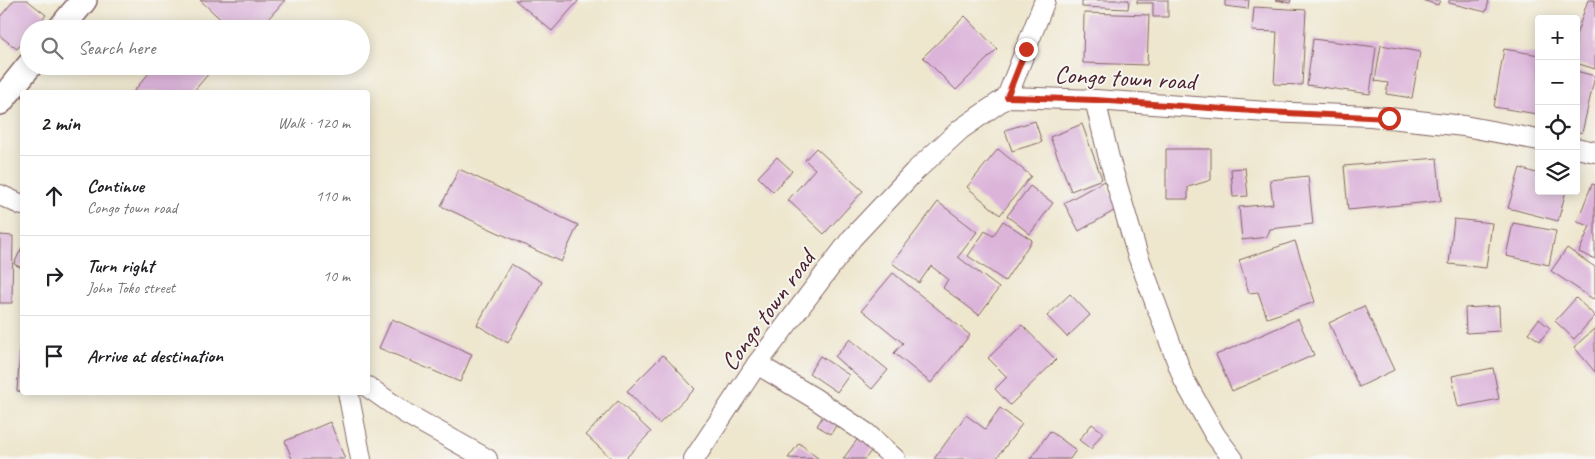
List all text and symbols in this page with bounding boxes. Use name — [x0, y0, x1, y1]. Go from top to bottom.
map controls — [1535, 15, 1580, 195]
button: + — [1535, 15, 1580, 60]
search box — [20, 20, 370, 75]
icon: search — [38, 34, 66, 62]
text: Search here — [78, 36, 155, 60]
route end — [1015, 38, 1038, 61]
street label: Congo town road — [1054, 58, 1200, 98]
button: − — [1535, 60, 1580, 105]
button: locate — [1535, 105, 1580, 150]
route start — [1378, 107, 1401, 130]
text: 2 min — [40, 110, 80, 136]
text: Walk · 120 m — [278, 113, 350, 133]
button: layers — [1535, 150, 1580, 195]
text: Continue — [87, 174, 144, 198]
icon: ahead — [40, 182, 68, 210]
text: 110 m — [316, 186, 350, 206]
text: Congo town road — [87, 198, 177, 218]
street label: Congo town road — [714, 241, 825, 377]
text: Turn right — [87, 254, 154, 278]
icon: right — [40, 262, 68, 290]
text: 10 m — [323, 266, 350, 286]
text: John Toko street — [87, 278, 175, 298]
icon: arrive — [40, 342, 68, 370]
text: Arrive at destination — [87, 344, 223, 368]

